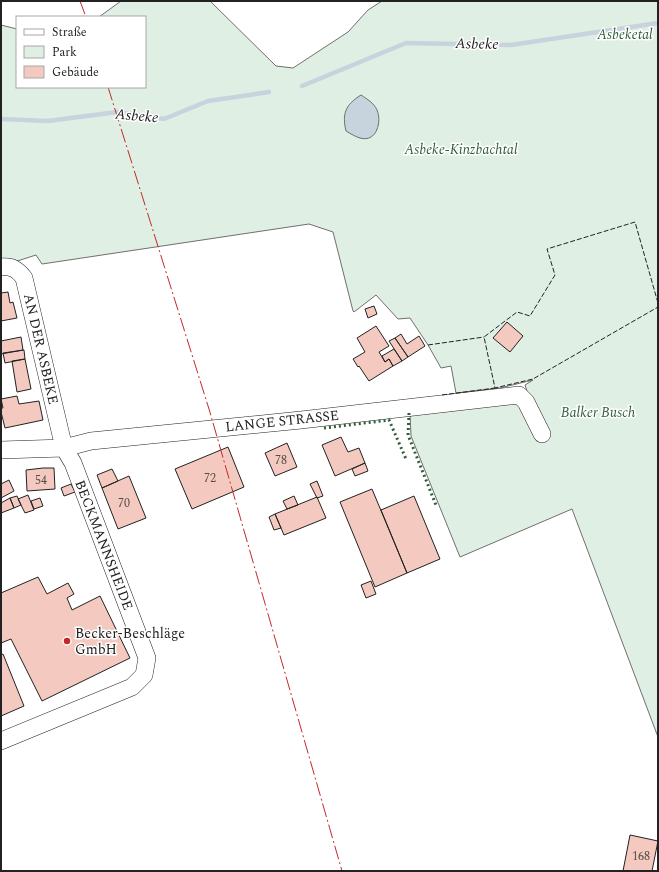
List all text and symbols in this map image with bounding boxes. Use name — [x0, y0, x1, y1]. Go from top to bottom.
legend — [16, 16, 146, 88]
text: Straße — [52, 23, 87, 42]
park label: Asbeketal — [596, 24, 653, 45]
water label: Asbeke — [454, 32, 499, 56]
text: Park — [52, 43, 77, 62]
text: Gebäude — [52, 63, 99, 82]
water label: Asbeke — [113, 103, 160, 129]
park label: Asbeke-Kinzbachtal — [403, 139, 518, 160]
street label: AN DER ASBEKE — [18, 291, 64, 407]
park label: Balker Busch — [561, 402, 635, 423]
street label: LANGE STRASSE — [224, 405, 340, 437]
house number: 78 — [275, 451, 287, 470]
house number: 72 — [204, 469, 216, 488]
house number: 54 — [35, 471, 47, 490]
street label: BECKMANNSHEIDE — [69, 477, 139, 613]
house number: 70 — [118, 494, 130, 513]
place label: Becker-Beschläge GmbH — [75, 623, 185, 660]
marker: Becker-Beschläge GmbH — [62, 636, 72, 646]
house number: 168 — [632, 847, 650, 866]

